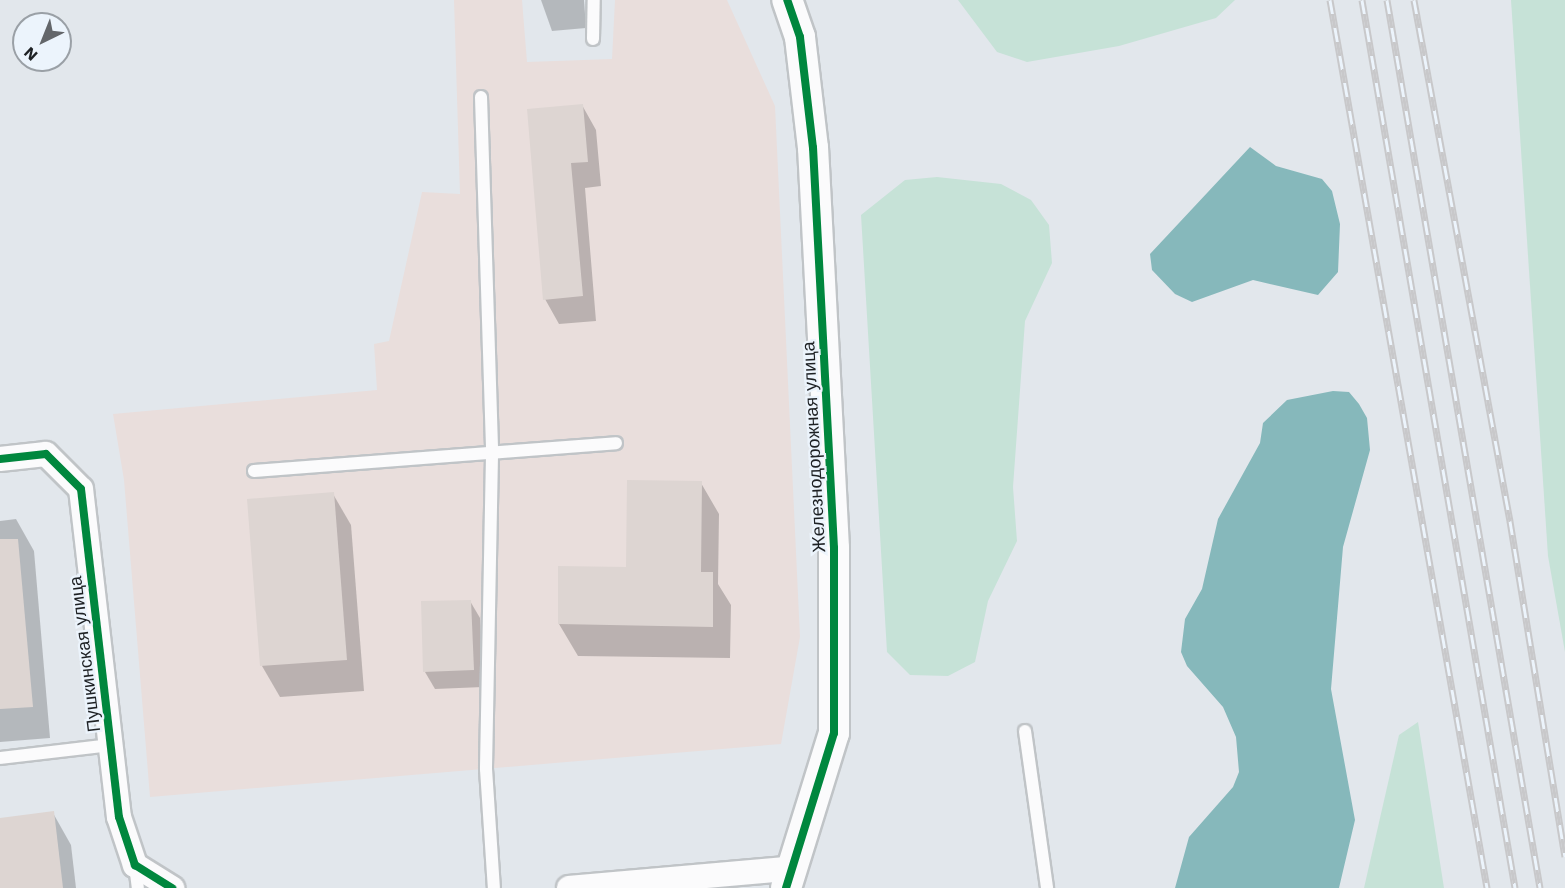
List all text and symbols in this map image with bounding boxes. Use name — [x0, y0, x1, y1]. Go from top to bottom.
north arrow — [12, 12, 72, 72]
text: N — [20, 43, 42, 65]
street label: Железнодорожная улица — [798, 341, 830, 553]
street label: Пушкинская улица — [65, 575, 105, 733]

